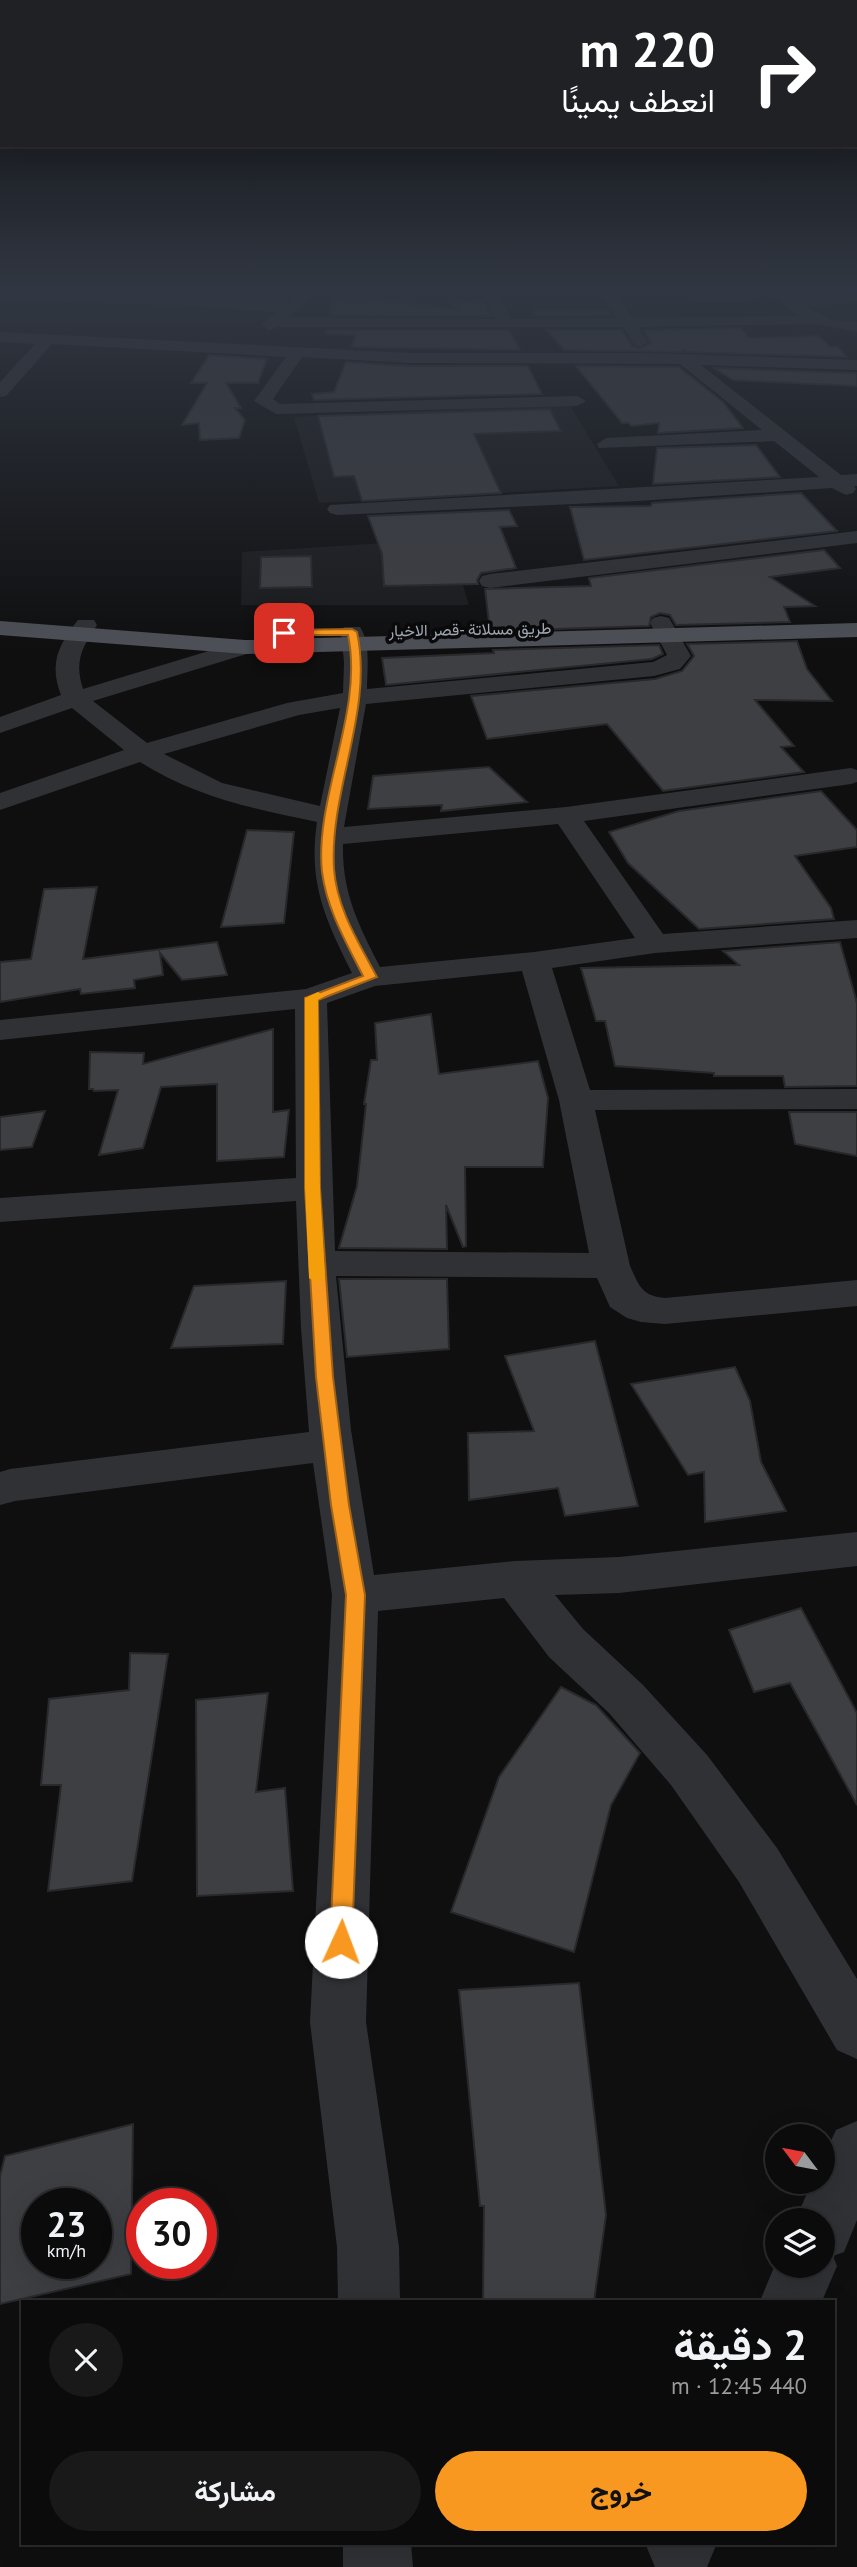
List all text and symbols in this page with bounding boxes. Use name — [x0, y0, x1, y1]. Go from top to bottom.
text: 220 m — [580, 17, 715, 81]
icon: right — [739, 28, 830, 119]
text: انعطف يمينًا — [561, 79, 715, 121]
pin — [254, 603, 314, 663]
icon: arrive — [265, 614, 303, 652]
street label: طريق مسلاتة -قصر الاخيار — [387, 618, 552, 641]
position arrow — [304, 1905, 378, 1979]
north arrow — [765, 2124, 835, 2194]
map controls — [765, 2124, 835, 2278]
speed limit sign: 30 — [126, 2188, 217, 2279]
text: 23 — [47, 2201, 86, 2247]
button: layers — [765, 2208, 835, 2278]
text: km/h — [47, 2239, 86, 2262]
text: 2 دقيقة — [674, 2317, 807, 2372]
button: close — [49, 2323, 123, 2397]
text: 440 m · 12:45 — [671, 2371, 807, 2400]
button: مشاركة — [49, 2451, 421, 2531]
button: خروج — [435, 2451, 807, 2531]

